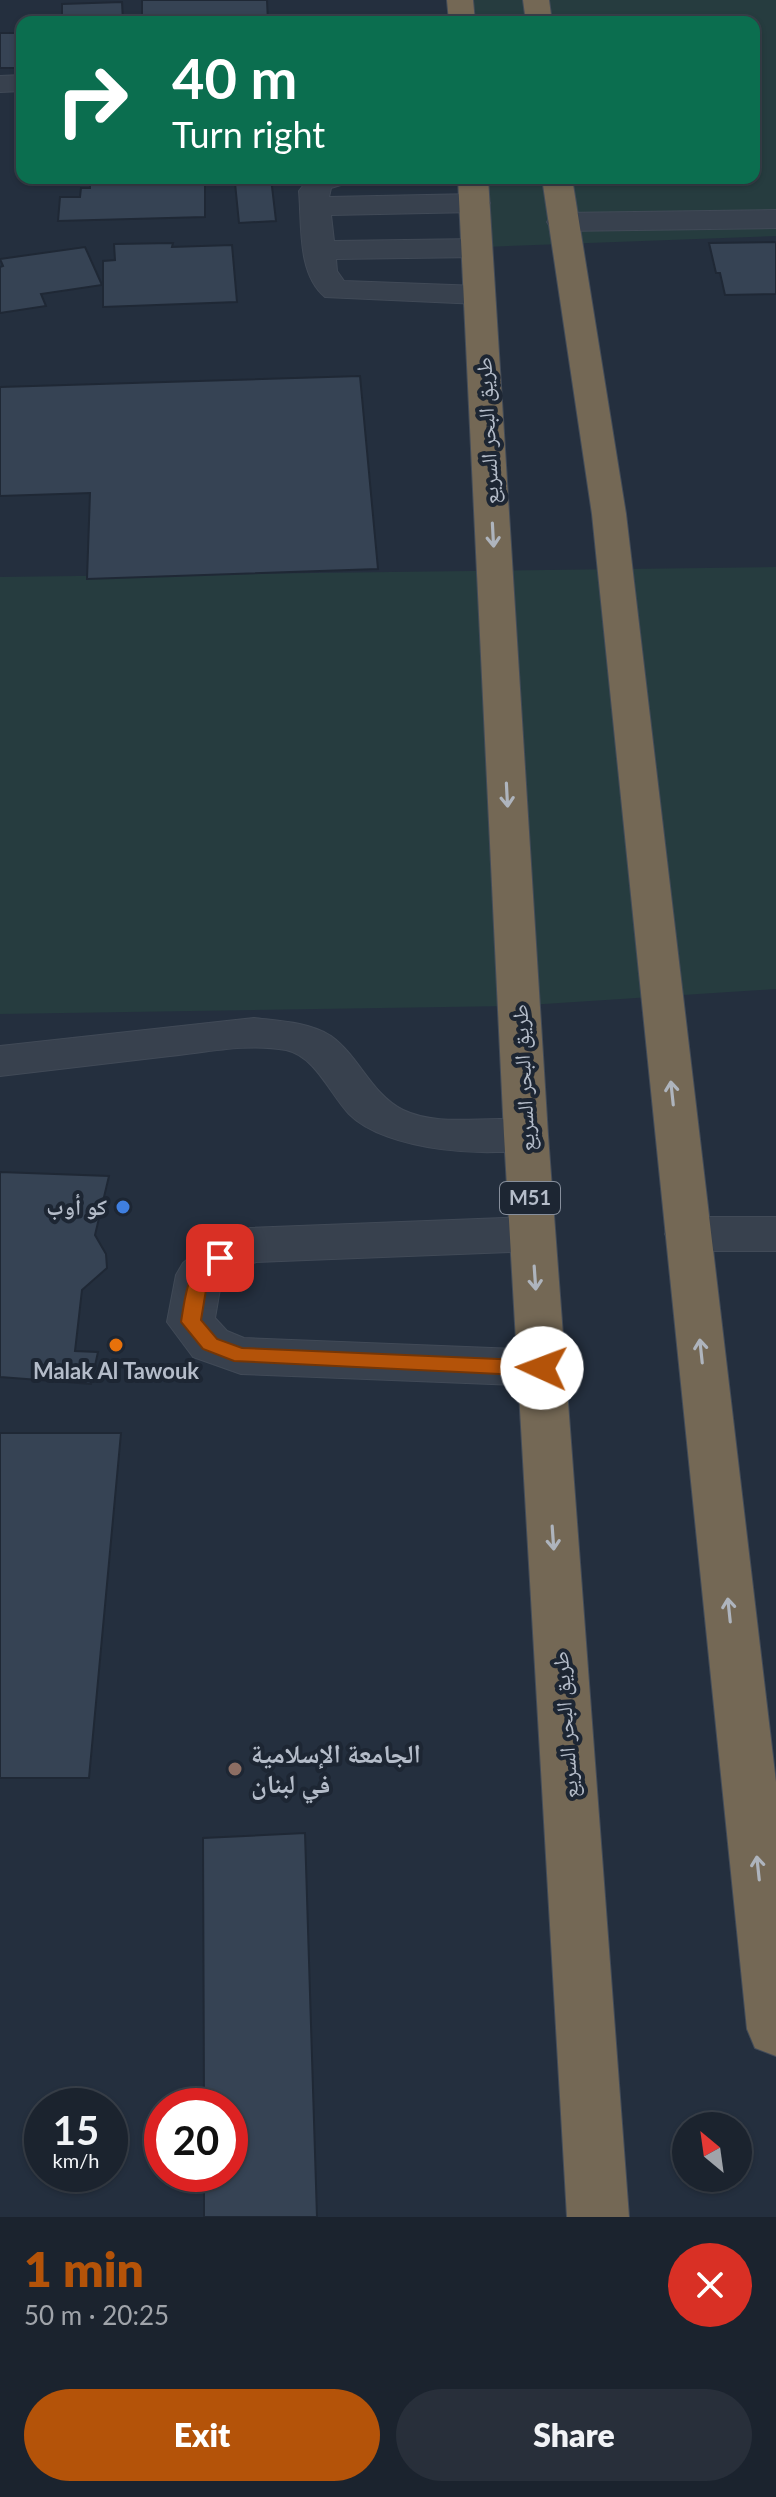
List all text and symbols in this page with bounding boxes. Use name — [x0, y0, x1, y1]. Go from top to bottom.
text: 40 m — [172, 44, 297, 111]
icon: right — [40, 48, 144, 152]
text: Turn right — [172, 112, 325, 156]
street label: طريق البحر السريع — [469, 357, 505, 505]
one-way arrow — [485, 522, 500, 548]
one-way arrow — [500, 781, 515, 808]
street label: طريق البحر السريع — [505, 1004, 541, 1152]
one-way arrow — [665, 1080, 680, 1107]
road number: M51 — [500, 1182, 560, 1214]
place label: كو أوب — [46, 1193, 107, 1221]
marker: كو أوب — [114, 1198, 132, 1216]
pin — [186, 1224, 254, 1292]
icon: arrive — [198, 1236, 242, 1280]
one-way arrow — [528, 1264, 543, 1291]
position arrow — [500, 1326, 584, 1410]
marker: Malak Al Tawouk — [107, 1336, 125, 1354]
one-way arrow — [693, 1338, 708, 1365]
place label: Malak Al Tawouk — [33, 1357, 199, 1384]
one-way arrow — [546, 1524, 561, 1551]
one-way arrow — [722, 1597, 737, 1623]
street label: طريق البحر السريع — [546, 1650, 584, 1800]
place label: الجامعة الإسلامية في لبنان — [251, 1737, 421, 1804]
marker: الجامعة الإسلامية في لبنان — [226, 1760, 244, 1778]
one-way arrow — [751, 1855, 766, 1882]
speed limit sign: 20 — [144, 2088, 248, 2192]
text: 15 — [53, 2106, 99, 2154]
north arrow — [672, 2112, 752, 2192]
map controls — [672, 2112, 752, 2192]
text: km/h — [53, 2148, 99, 2172]
text: 1 min — [24, 2240, 144, 2297]
button: close — [668, 2243, 752, 2327]
text: 50 m · 20:25 — [24, 2299, 169, 2331]
button: Exit — [24, 2389, 380, 2481]
button: Share — [396, 2389, 752, 2481]

